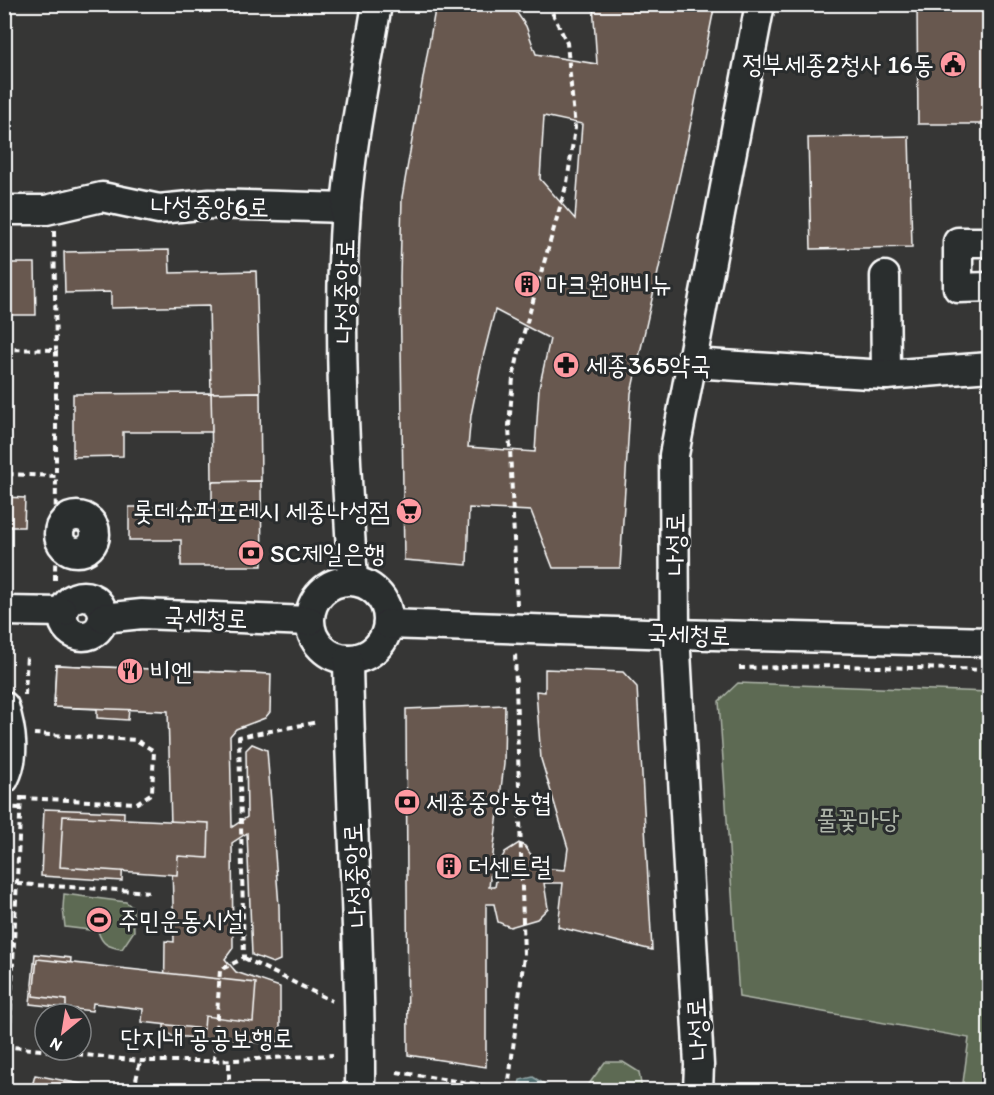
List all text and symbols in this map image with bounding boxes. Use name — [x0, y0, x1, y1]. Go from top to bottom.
place label: 정부세종2청사 16동 — [742, 48, 934, 80]
public building icon: 정부세종2청사 16동 — [938, 49, 968, 79]
street label: 나성중앙6로 — [151, 189, 269, 223]
street label: 나성중앙로 — [327, 238, 361, 344]
place label: 마크원애비뉴 — [546, 268, 672, 300]
building icon: 마크원애비뉴 — [512, 269, 542, 299]
place label: 세종365약국 — [586, 349, 711, 381]
pharmacy icon: 세종365약국 — [551, 350, 581, 380]
place label: 롯데슈퍼프레시 세종나성점 — [133, 495, 390, 527]
supermarket icon: 롯데슈퍼프레시 세종나성점 — [394, 496, 424, 526]
street label: 나성로 — [659, 513, 691, 575]
place label: SC제일은행 — [270, 537, 385, 569]
bank icon: SC제일은행 — [236, 538, 266, 568]
street label: 국세청로 — [164, 600, 248, 634]
street label: 국세청로 — [647, 617, 731, 651]
place label: 비엔 — [150, 655, 192, 687]
restaurant icon: 비엔 — [115, 656, 145, 686]
place label: 세종중앙농협 — [426, 786, 552, 818]
bank icon: 세종중앙농협 — [392, 787, 422, 817]
park label: 풀꽃마당 — [816, 803, 900, 835]
street label: 나성중앙로 — [336, 822, 374, 928]
place label: 더센트럴 — [468, 850, 552, 882]
building icon: 더센트럴 — [434, 851, 464, 881]
place label: 주민운동시설 — [118, 904, 244, 936]
sports icon: 주민운동시설 — [84, 905, 114, 935]
street label: 나성로 — [679, 997, 715, 1061]
north arrow — [33, 1002, 93, 1062]
street label: 단지내 공공보행로 — [120, 1022, 294, 1054]
text: N — [46, 1034, 65, 1055]

